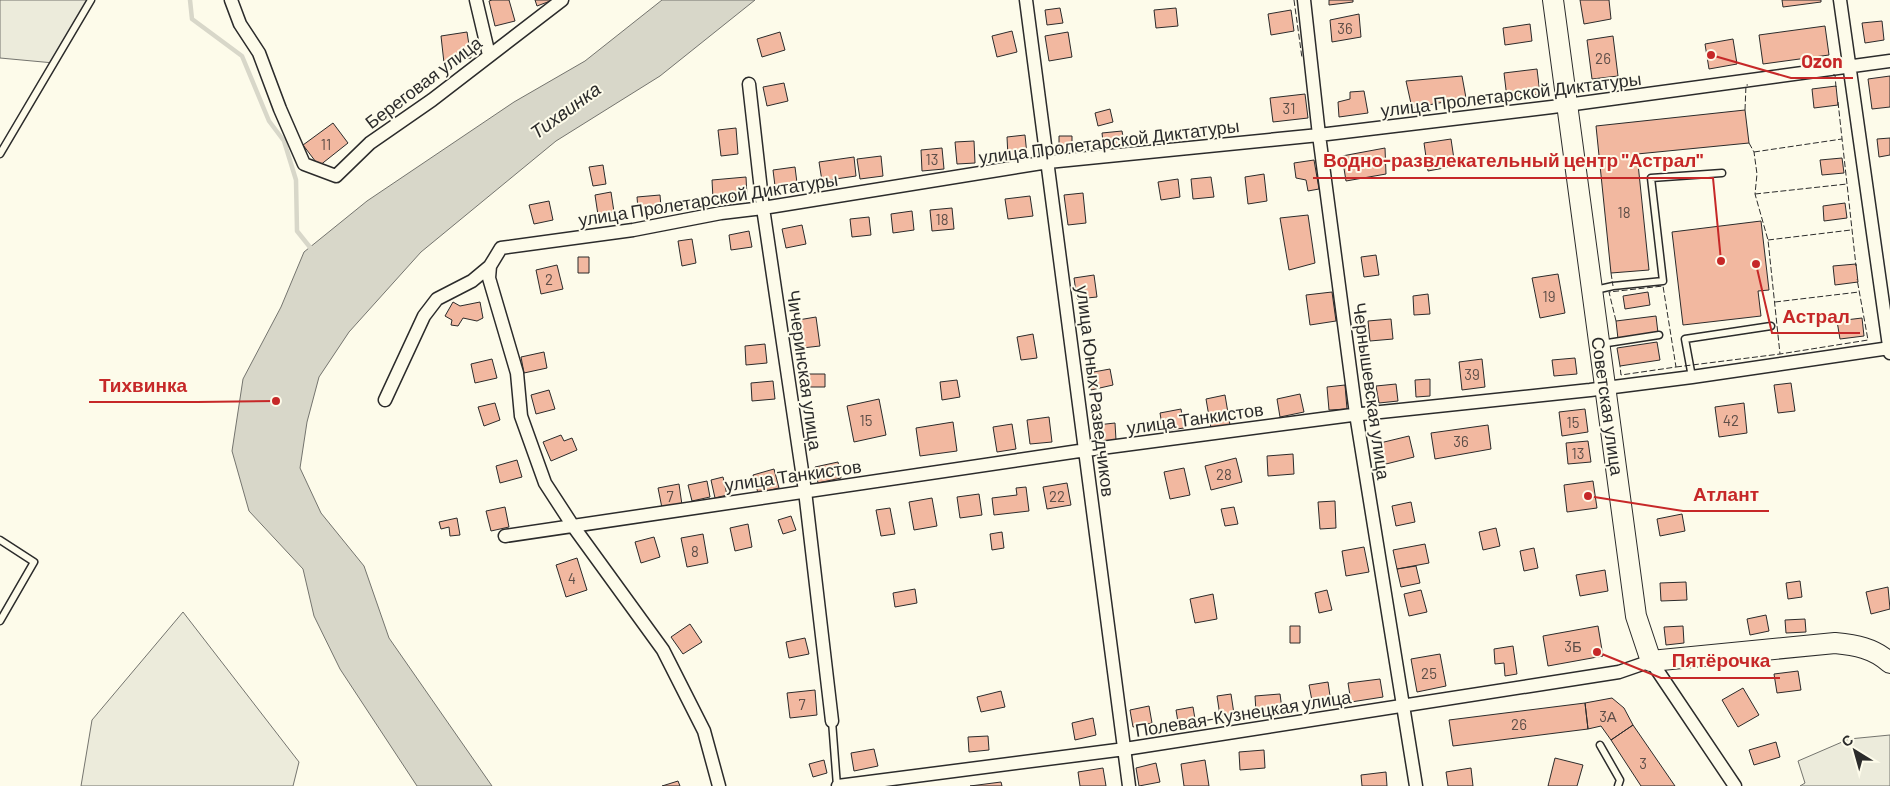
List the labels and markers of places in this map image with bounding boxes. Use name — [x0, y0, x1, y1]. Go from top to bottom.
callout: Ozon — [1791, 44, 1853, 78]
callout: Водно-развлекательный центр "Астрал" — [1313, 144, 1713, 178]
callout: Астрал — [1772, 299, 1860, 333]
callout: Тихвинка — [89, 368, 197, 402]
callout: Атлант — [1683, 477, 1769, 511]
callout: Пятёрочка — [1661, 644, 1780, 678]

